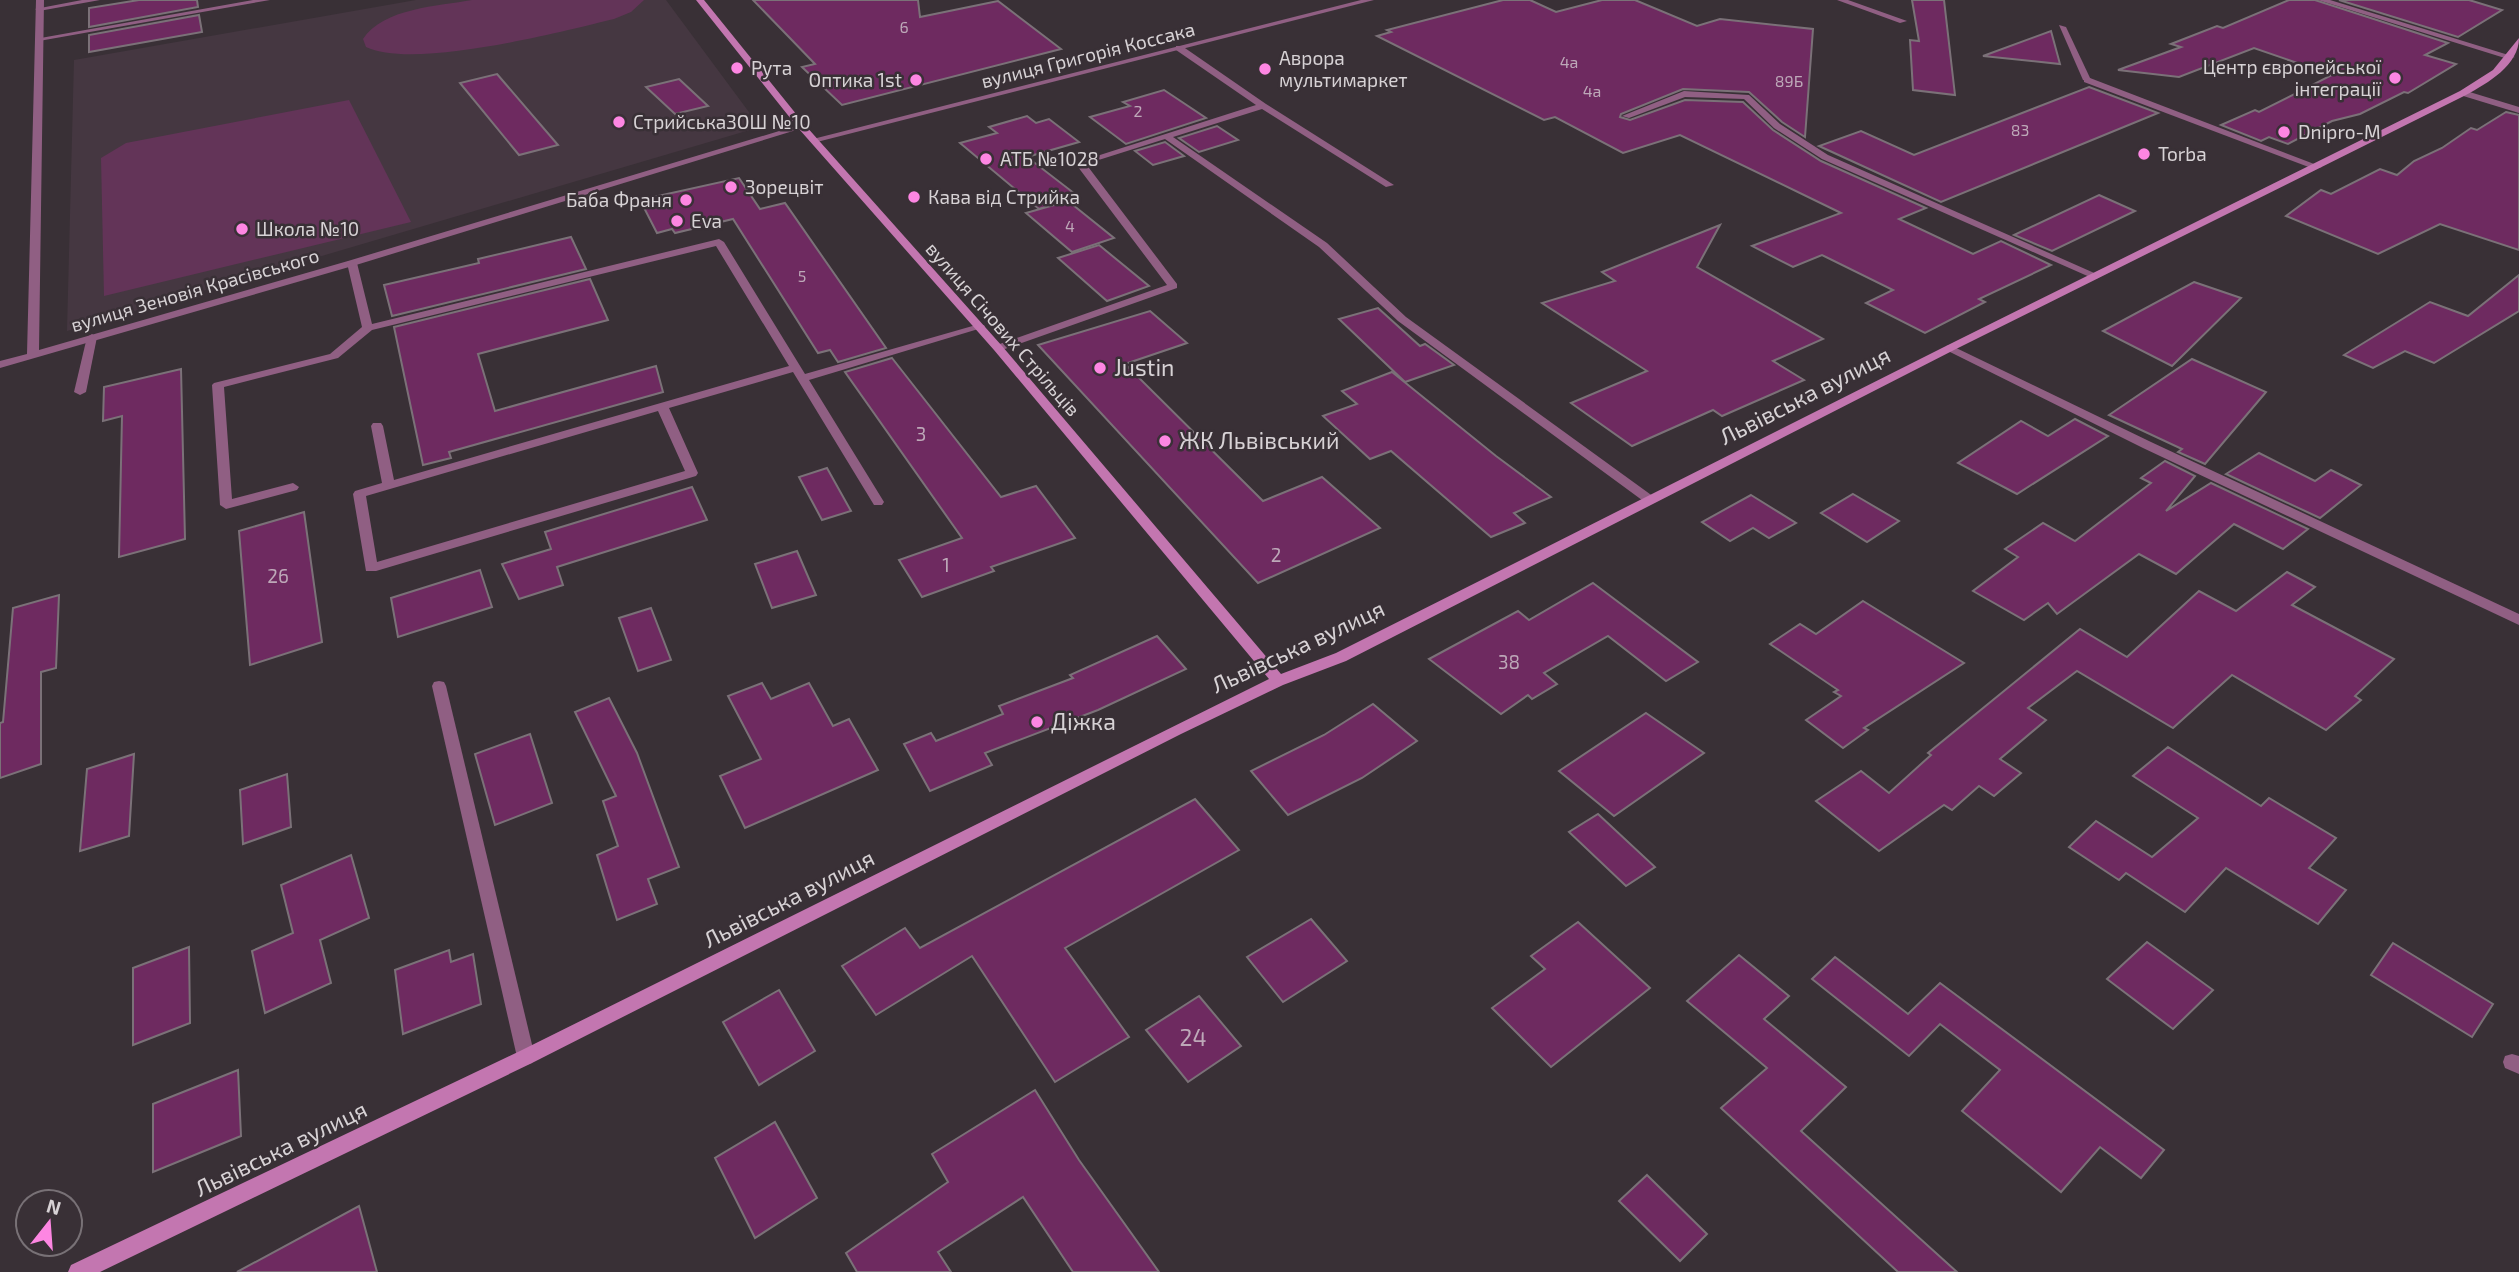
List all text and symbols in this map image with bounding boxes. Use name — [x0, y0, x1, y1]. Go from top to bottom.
house number: 6 — [899, 17, 909, 36]
street label: вулиця Григорія Коссака — [979, 17, 1197, 93]
place label: Аврора мультимаркет — [1279, 46, 1407, 92]
house number: 4а — [1560, 52, 1578, 71]
place label: Центр європейської інтеграції — [2203, 55, 2381, 100]
place label: Рута — [751, 56, 792, 80]
marker: Рута — [729, 60, 745, 76]
marker: Аврора мультимаркет — [1257, 61, 1273, 77]
place label: Оптика 1st — [809, 68, 902, 91]
marker: Центр європейської інтеграції — [2387, 70, 2403, 86]
house number: 89Б — [1775, 71, 1803, 90]
marker: Оптика 1st — [908, 72, 924, 88]
house number: 4а — [1583, 81, 1601, 100]
house number: 2 — [1134, 101, 1143, 120]
place label: СтрийськаЗОШ №10 — [633, 110, 811, 133]
marker: СтрийськаЗОШ №10 — [611, 114, 627, 130]
house number: 83 — [2011, 120, 2029, 139]
place label: Dnipro-M — [2298, 120, 2381, 143]
marker: Dnipro-M — [2276, 124, 2292, 140]
place label: Torba — [2158, 142, 2207, 165]
marker: Torba — [2136, 146, 2152, 162]
place label: АТБ №1028 — [1000, 147, 1099, 170]
marker: АТБ №1028 — [978, 151, 994, 167]
place label: Зорецвіт — [745, 175, 824, 198]
marker: Зорецвіт — [723, 179, 739, 195]
place label: Кава від Стрийка — [928, 185, 1080, 208]
place label: Баба Франя — [566, 188, 672, 211]
marker: Кава від Стрийка — [906, 189, 922, 205]
marker: Баба Франя — [678, 192, 694, 208]
place label: Eva — [691, 209, 722, 232]
marker: Eva — [669, 213, 685, 229]
house number: 4 — [1065, 216, 1075, 235]
place label: Школа №10 — [256, 217, 359, 240]
marker: Школа №10 — [234, 221, 250, 237]
street label: вулиця Січових Стрільців — [921, 237, 1085, 421]
street label: вулиця Зеновія Красівського — [68, 243, 322, 337]
house number: 5 — [798, 266, 806, 285]
street label: Львівська вулиця — [1714, 340, 1895, 451]
place label: Justin — [1114, 353, 1174, 381]
marker: Justin — [1092, 360, 1108, 376]
house number: 3 — [916, 422, 926, 445]
place label: ЖК Львівський — [1179, 426, 1339, 454]
marker: ЖК Львівський — [1157, 433, 1173, 449]
house number: 2 — [1271, 543, 1281, 566]
house number: 1 — [942, 553, 950, 576]
house number: 26 — [267, 564, 289, 587]
street label: Львівська вулиця — [1206, 594, 1389, 699]
house number: 38 — [1498, 650, 1520, 673]
place label: Діжка — [1051, 707, 1116, 735]
marker: Діжка — [1029, 714, 1045, 730]
street label: Львівська вулиця — [698, 843, 879, 954]
house number: 24 — [1179, 1023, 1207, 1051]
street label: Львівська вулиця — [190, 1094, 372, 1203]
north arrow — [14, 1188, 84, 1258]
text: N — [44, 1193, 64, 1219]

